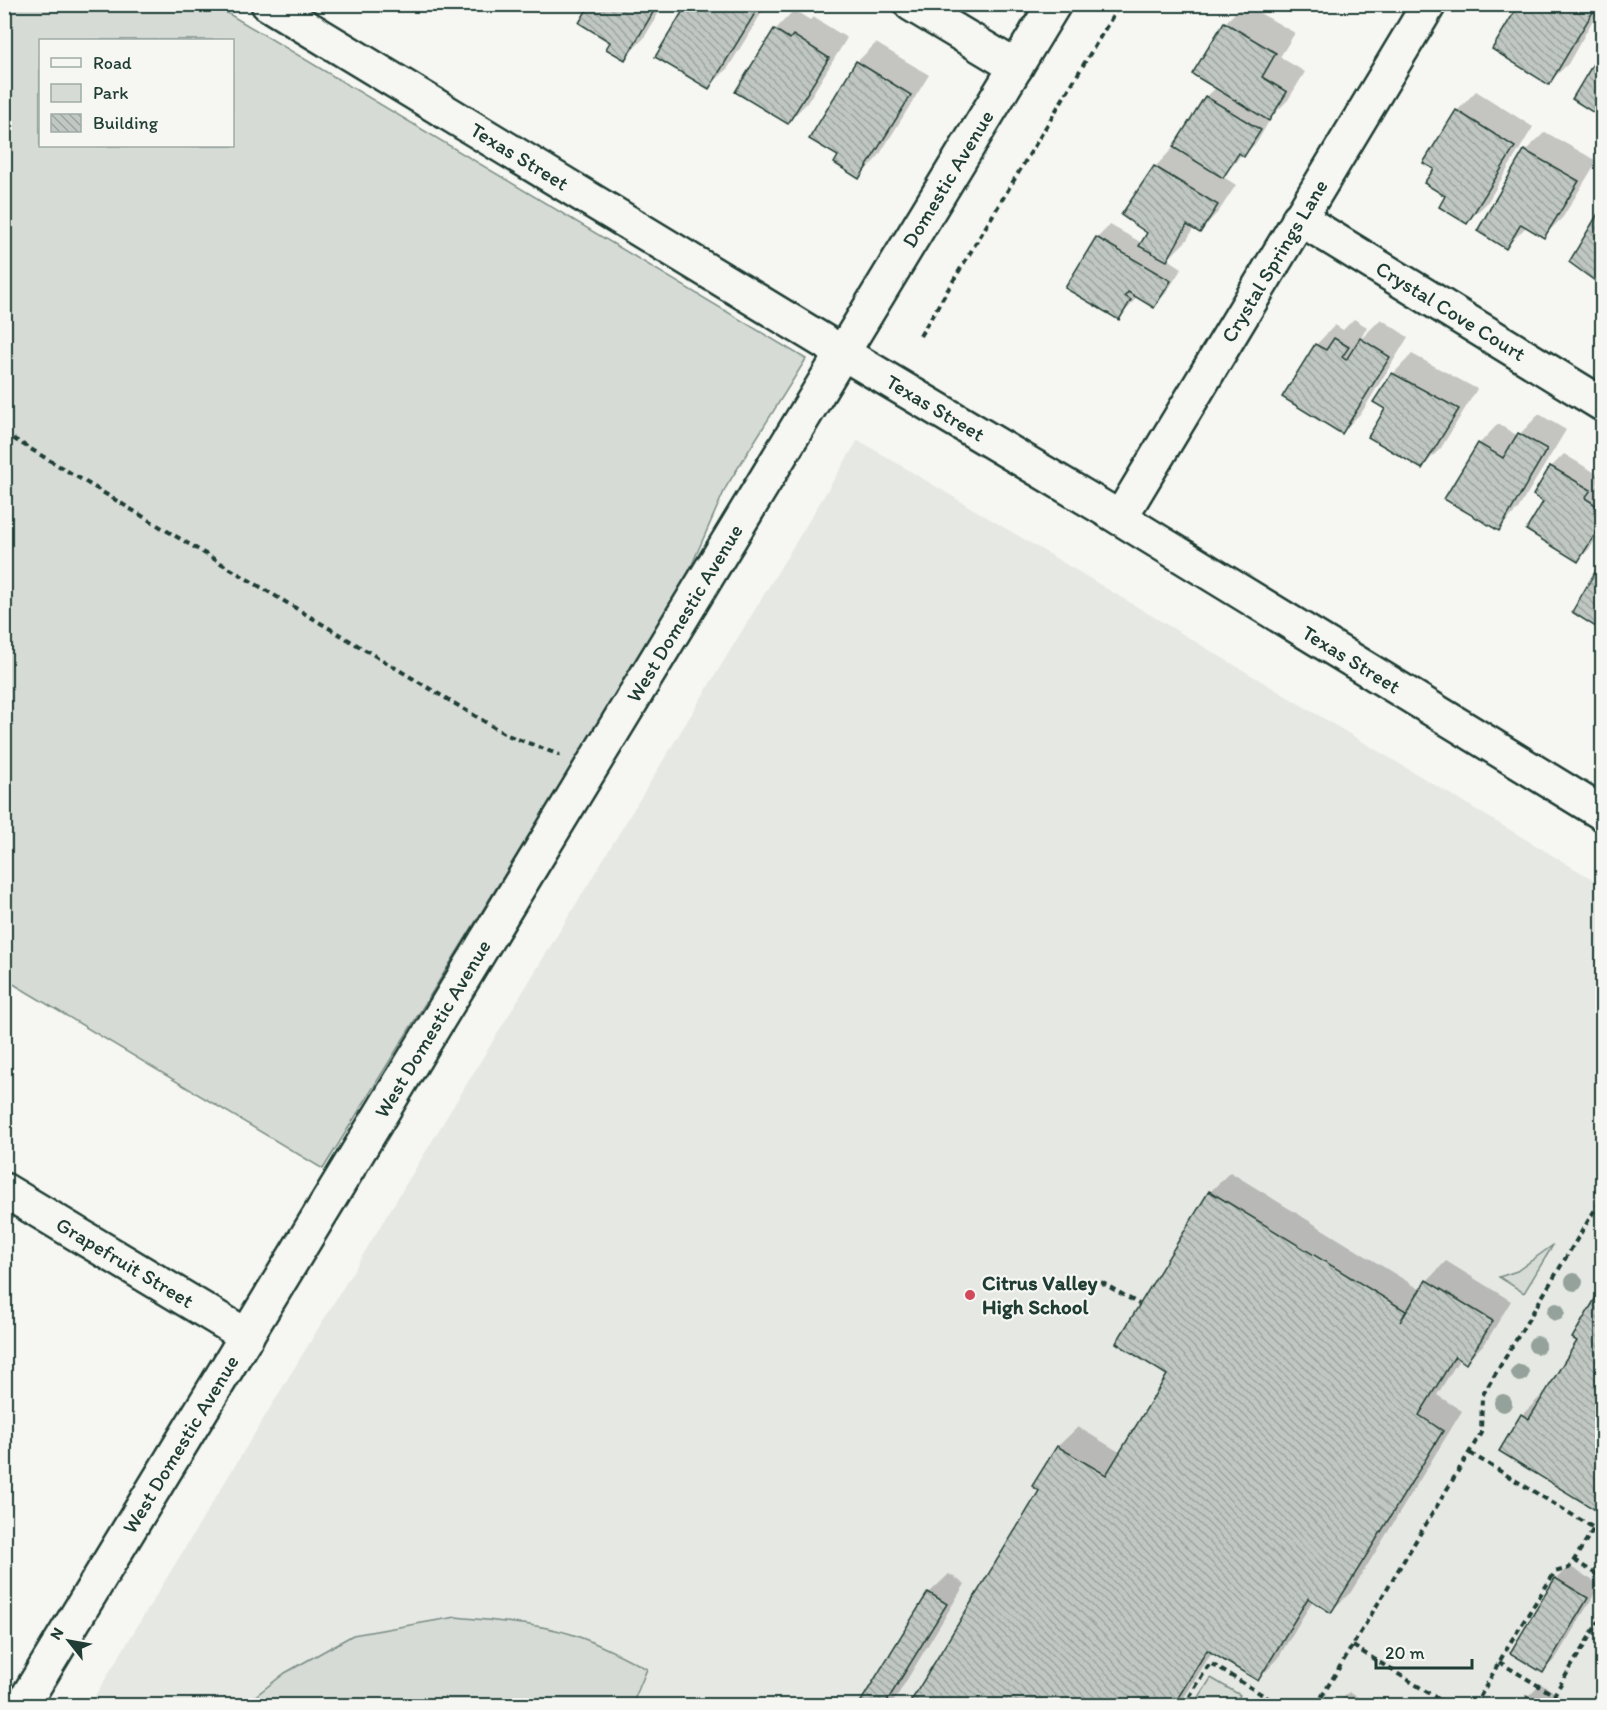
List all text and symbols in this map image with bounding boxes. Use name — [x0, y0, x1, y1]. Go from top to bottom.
legend — [39, 39, 234, 147]
text: Road — [93, 52, 132, 74]
text: Park — [93, 82, 128, 104]
street label: Domestic Avenue — [896, 105, 999, 252]
text: Building — [93, 112, 159, 134]
street label: Texas Street — [466, 117, 573, 196]
street label: Crystal Springs Lane — [1216, 174, 1333, 347]
street label: Crystal Cove Court — [1371, 255, 1531, 366]
street label: Texas Street — [882, 368, 990, 447]
street label: West Domestic Avenue — [621, 519, 748, 707]
street label: Texas Street — [1298, 619, 1405, 699]
street label: West Domestic Avenue — [369, 935, 496, 1122]
street label: Grapefruit Street — [52, 1211, 199, 1313]
place label: Citrus Valley High School — [982, 1270, 1099, 1320]
marker: Citrus Valley High School — [963, 1288, 977, 1302]
street label: West Domestic Avenue — [117, 1350, 244, 1538]
north arrow — [39, 1611, 99, 1671]
text: N — [46, 1624, 67, 1643]
scale bar — [1376, 1632, 1472, 1670]
text: 20 m — [1385, 1642, 1425, 1664]

